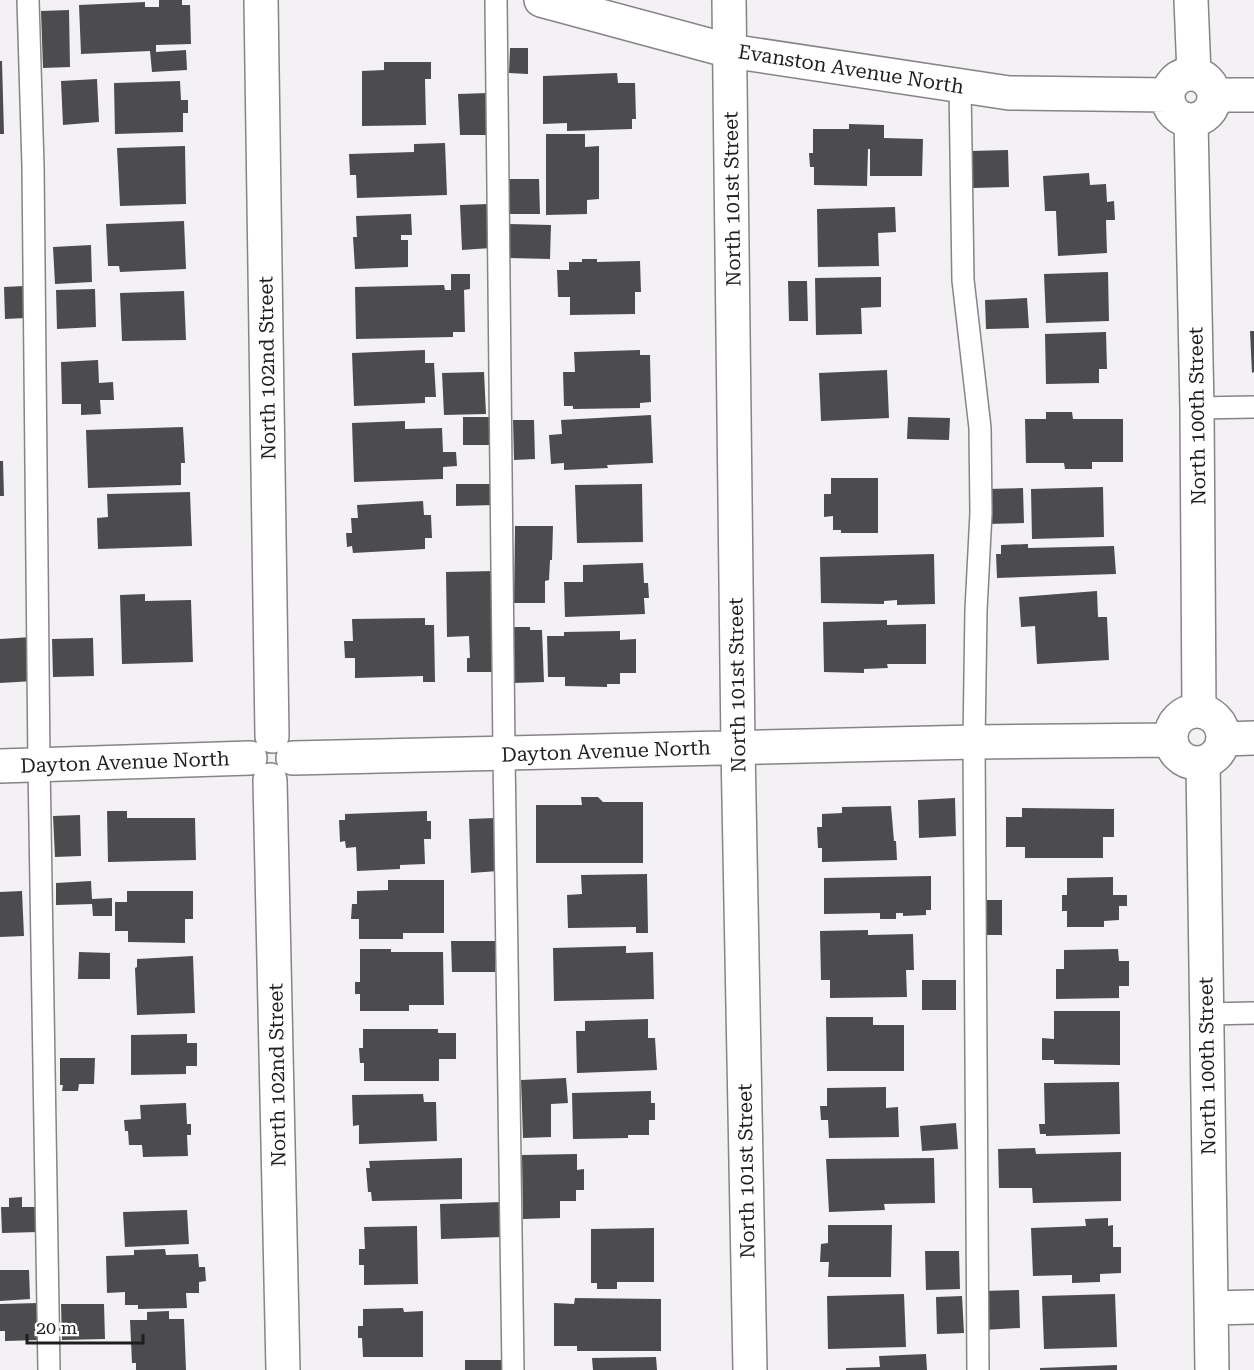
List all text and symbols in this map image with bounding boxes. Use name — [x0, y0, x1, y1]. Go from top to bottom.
street label: Evanston Avenue North — [736, 39, 966, 99]
street label: North 101st Street — [718, 111, 746, 287]
street label: North 102nd Street — [253, 275, 281, 460]
street label: North 100th Street — [1183, 326, 1211, 505]
street label: North 101st Street — [723, 597, 751, 773]
street label: Dayton Avenue North — [501, 735, 711, 767]
street label: Dayton Avenue North — [20, 746, 230, 778]
street label: North 100th Street — [1193, 976, 1221, 1155]
street label: North 102nd Street — [263, 982, 291, 1167]
street label: North 101st Street — [732, 1083, 760, 1259]
scale bar — [27, 1307, 142, 1345]
text: 20 m — [36, 1317, 77, 1338]

